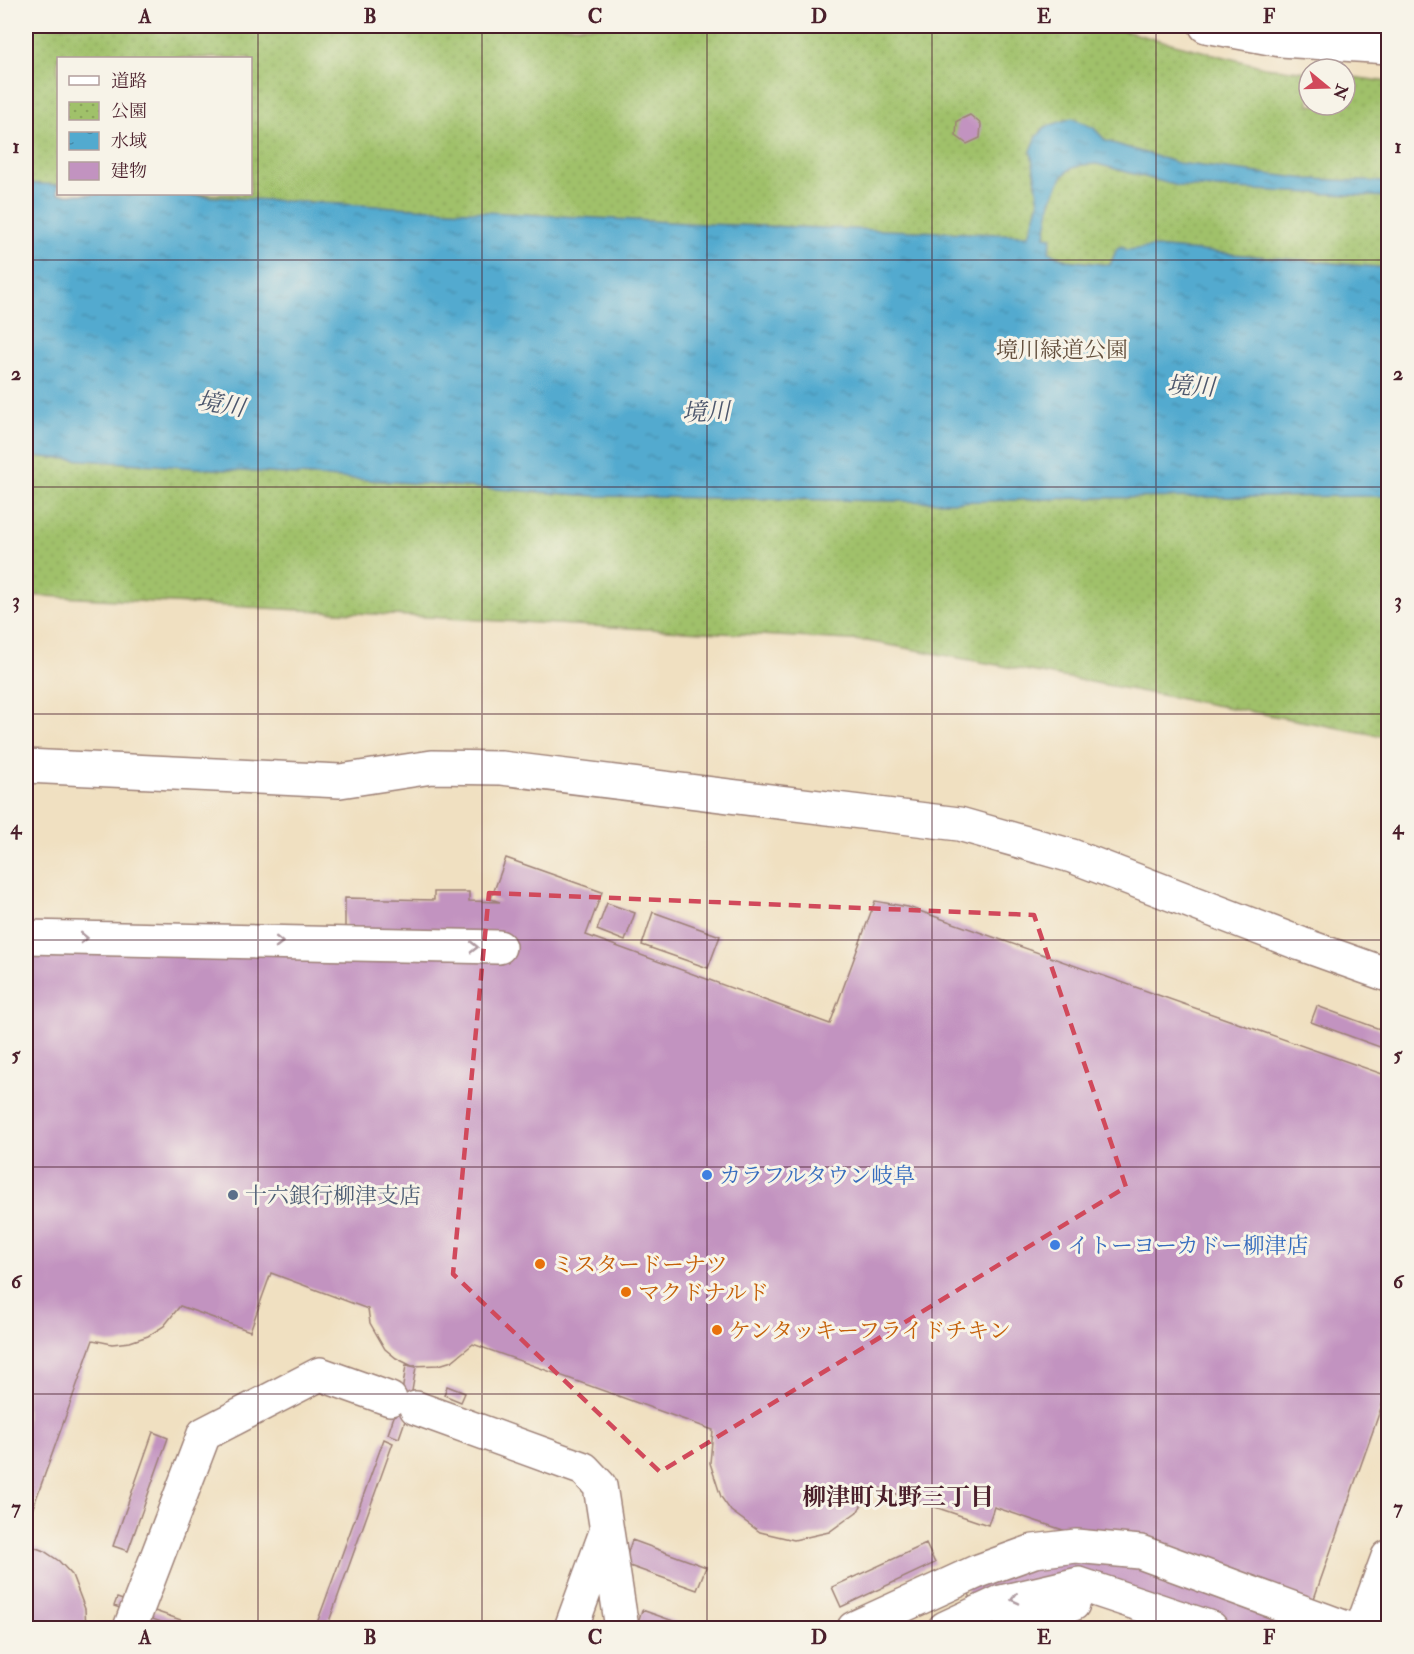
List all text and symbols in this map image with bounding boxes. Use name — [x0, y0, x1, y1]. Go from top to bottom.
text: A — [138, 4, 152, 29]
text: B — [363, 4, 377, 29]
text: C — [588, 4, 602, 29]
text: D — [811, 4, 827, 29]
text: E — [1037, 4, 1052, 29]
text: F — [1263, 4, 1276, 29]
legend — [57, 57, 252, 195]
north arrow — [1297, 57, 1357, 117]
text: 道路 — [111, 70, 147, 93]
text: N — [1328, 81, 1352, 102]
text: 公園 — [111, 100, 147, 123]
text: 水域 — [111, 130, 147, 153]
text: 1 — [12, 134, 20, 159]
text: 1 — [1394, 134, 1402, 159]
text: 建物 — [111, 160, 147, 183]
park label: 境川緑道公園 — [996, 336, 1128, 364]
text: 2 — [11, 361, 21, 386]
text: 2 — [1393, 361, 1403, 386]
water label: 境川 — [1166, 370, 1219, 403]
water label: 境川 — [195, 385, 250, 424]
water label: 境川 — [681, 396, 734, 429]
text: 3 — [12, 588, 20, 613]
text: 3 — [1394, 588, 1402, 613]
text: 4 — [10, 815, 23, 840]
text: 4 — [1392, 815, 1405, 840]
one-way arrow — [79, 932, 88, 944]
one-way arrow — [274, 936, 283, 949]
one-way arrow — [469, 940, 478, 953]
text: 5 — [12, 1042, 22, 1067]
text: 5 — [1394, 1042, 1404, 1067]
place label: カラフルタウン岐阜 — [719, 1162, 915, 1190]
marker: カラフルタウン岐阜 — [700, 1168, 714, 1182]
place label: 十六銀行柳津支店 — [245, 1182, 421, 1210]
marker: 十六銀行柳津支店 — [226, 1188, 240, 1202]
place label: イトーヨーカドー柳津店 — [1067, 1232, 1309, 1260]
marker: イトーヨーカドー柳津店 — [1048, 1238, 1062, 1252]
place label: ミスタードーナツ — [552, 1251, 728, 1279]
marker: ミスタードーナツ — [533, 1257, 547, 1271]
text: 6 — [11, 1269, 23, 1294]
text: 6 — [1393, 1269, 1405, 1294]
place label: マクドナルド — [638, 1279, 769, 1307]
marker: マクドナルド — [619, 1285, 633, 1299]
place label: ケンタッキーフライドチキン — [729, 1317, 1011, 1345]
marker: ケンタッキーフライドチキン — [710, 1323, 724, 1337]
district label: 柳津町丸野三丁目 — [802, 1482, 994, 1513]
text: 7 — [11, 1495, 21, 1520]
text: 7 — [1393, 1495, 1403, 1520]
one-way arrow — [1010, 1591, 1020, 1604]
text: A — [138, 1625, 152, 1650]
text: B — [363, 1625, 377, 1650]
text: C — [588, 1625, 602, 1650]
text: D — [811, 1625, 827, 1650]
text: E — [1037, 1625, 1052, 1650]
text: F — [1263, 1625, 1276, 1650]

